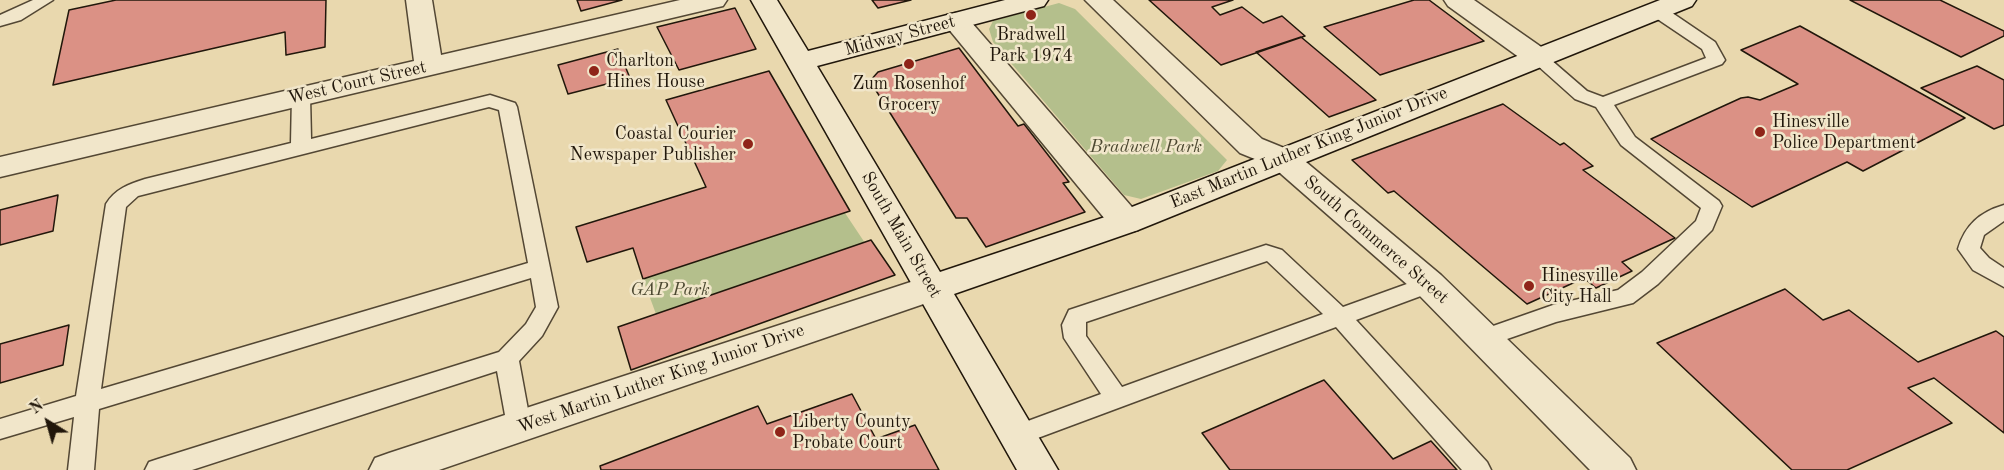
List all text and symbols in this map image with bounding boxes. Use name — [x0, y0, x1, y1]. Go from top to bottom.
marker: Bradwell Park 1974 — [1024, 8, 1038, 22]
street label: Midway Street — [842, 11, 958, 61]
place label: Bradwell Park 1974 — [989, 24, 1073, 66]
place label: Charlton Hines House — [606, 50, 705, 92]
street label: West Court Street — [285, 57, 429, 109]
marker: Zum Rosenhof Grocery — [902, 57, 916, 71]
marker: Charlton Hines House — [587, 64, 601, 78]
place label: Zum Rosenhof Grocery — [853, 73, 965, 116]
street label: East Martin Luther King Junior Drive — [1167, 82, 1451, 214]
place label: Hinesville Police Department — [1772, 111, 1916, 154]
place label: Coastal Courier Newspaper Publisher — [570, 123, 736, 166]
marker: Hinesville Police Department — [1753, 125, 1767, 139]
park label: Bradwell Park — [1090, 136, 1202, 158]
marker: Coastal Courier Newspaper Publisher — [741, 137, 755, 151]
street label: South Main Street — [856, 168, 946, 302]
street label: South Commerce Street — [1299, 171, 1453, 309]
place label: Hinesville City Hall — [1541, 265, 1618, 308]
park label: GAP Park — [630, 279, 710, 301]
marker: Hinesville City Hall — [1522, 279, 1536, 293]
street label: West Martin Luther King Junior Drive — [515, 320, 807, 438]
north arrow — [18, 392, 78, 452]
text: N — [27, 398, 47, 418]
place label: Liberty County Probate Court — [792, 411, 911, 454]
marker: Liberty County Probate Court — [773, 425, 787, 439]

